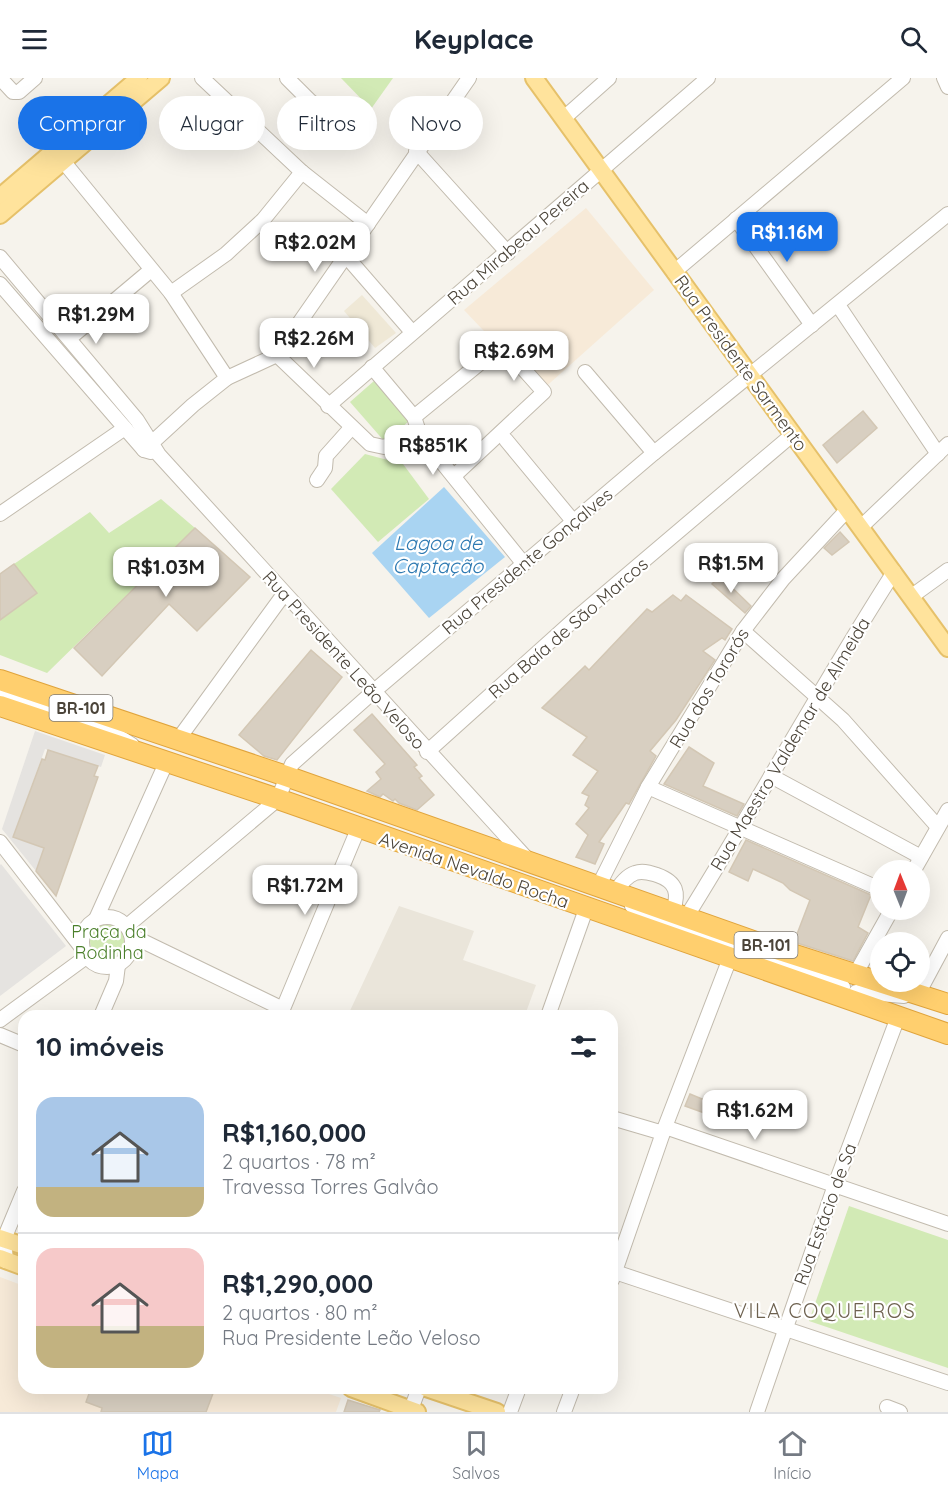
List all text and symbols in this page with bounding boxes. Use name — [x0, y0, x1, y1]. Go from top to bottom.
text: Keyplace — [414, 22, 534, 56]
icon: menu — [18, 23, 51, 56]
icon: search — [897, 23, 930, 56]
chip: Comprar — [18, 96, 147, 150]
chip: Alugar — [159, 96, 265, 150]
chip: Filtros — [277, 96, 377, 150]
chip: Novo — [389, 96, 483, 150]
street label: Rua Mirabeau Pereira — [442, 174, 594, 310]
pin: R$1.16M — [732, 212, 842, 263]
text: R$1.16M — [751, 219, 823, 244]
pin: R$2.02M — [260, 222, 370, 273]
text: R$2.02M — [274, 229, 356, 254]
street label: Rua Presidente Sarmento — [669, 270, 813, 456]
pin: R$1.29M — [41, 294, 151, 345]
text: R$1.29M — [57, 301, 135, 326]
pin: R$2.26M — [259, 318, 369, 369]
text: R$2.26M — [274, 325, 354, 350]
pin: R$2.69M — [459, 331, 569, 382]
text: R$2.69M — [474, 338, 554, 363]
pin: R$851K — [384, 425, 482, 476]
text: R$851K — [398, 432, 468, 457]
street label: Rua Presidente Gonçalves — [437, 483, 617, 639]
water label: Lagoa de Captação — [393, 530, 484, 578]
pin: R$1.5M — [682, 543, 780, 594]
pin: R$1.03M — [111, 547, 221, 598]
text: R$1.5M — [698, 550, 764, 575]
street label: Rua Baía de São Marcos — [483, 552, 653, 704]
text: R$1.03M — [127, 554, 205, 579]
street label: Rua Presidente Leão Veloso — [258, 566, 430, 754]
street label: Rua Maestro Valdemar de Almeida — [705, 613, 875, 875]
street label: Rua dos Tororós — [664, 624, 754, 752]
road number: BR-101 — [50, 695, 112, 721]
street label: Avenida Nevaldo Rocha — [376, 827, 572, 913]
north arrow — [870, 860, 930, 920]
map controls — [870, 860, 930, 992]
pin: R$1.72M — [250, 865, 360, 916]
text: R$1.72M — [266, 872, 344, 897]
park label: Praça da Rodinha — [71, 920, 147, 964]
road number: BR-101 — [734, 932, 798, 958]
button: locate — [870, 932, 930, 992]
text: 10 imóveis — [36, 1030, 164, 1063]
icon: filters — [567, 1030, 600, 1063]
pin: R$1.62M — [700, 1090, 810, 1141]
text: R$1.62M — [716, 1097, 794, 1122]
text: R$1,160,000 — [222, 1116, 366, 1149]
icon: home — [84, 1121, 156, 1193]
street label: Rua Estácio de Sa — [789, 1140, 861, 1288]
text: 2 quartos · 78 m² — [222, 1149, 376, 1174]
text: Travessa Torres Galvâo — [222, 1174, 439, 1199]
text: R$1,290,000 — [222, 1267, 373, 1300]
icon: home — [84, 1272, 156, 1344]
district label: VILA COQUEIROS — [734, 1298, 916, 1323]
text: 2 quartos · 80 m² — [222, 1300, 378, 1325]
text: Rua Presidente Leão Veloso — [222, 1325, 480, 1350]
tab: Mapa — [137, 1427, 179, 1483]
tab: Salvos — [452, 1427, 500, 1483]
tab: Início — [773, 1427, 811, 1483]

